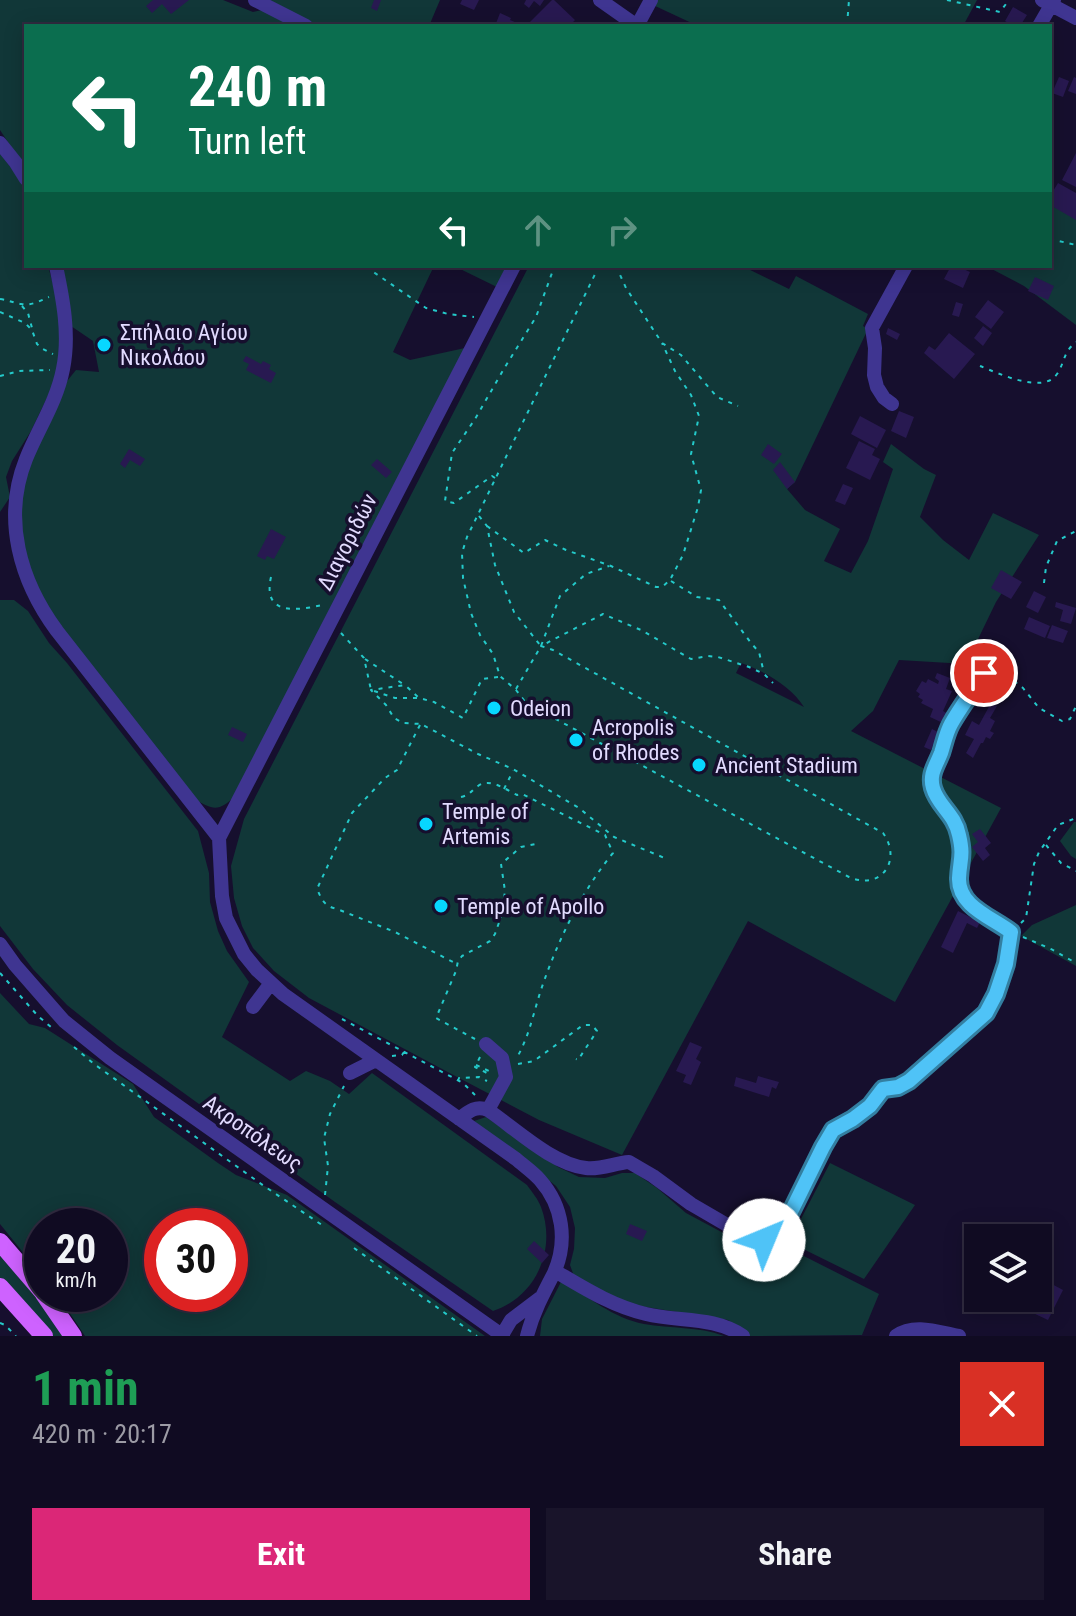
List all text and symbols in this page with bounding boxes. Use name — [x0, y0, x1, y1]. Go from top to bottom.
text: 240 m — [188, 54, 327, 120]
icon: left — [56, 56, 160, 160]
text: Turn left — [188, 121, 306, 163]
icon: left — [432, 208, 476, 252]
icon: ahead — [516, 208, 560, 252]
icon: right — [600, 208, 644, 252]
place label: Σπήλαιο Αγίου Νικολάου — [120, 320, 248, 370]
marker: Σπήλαιο Αγίου Νικολάου — [95, 336, 113, 354]
street label: Διαγοριδών — [312, 490, 382, 594]
pin — [950, 639, 1018, 707]
icon: arrive — [962, 651, 1006, 695]
place label: Odeion — [510, 696, 571, 721]
marker: Odeion — [485, 699, 503, 717]
place label: Acropolis of Rhodes — [592, 715, 680, 765]
marker: Acropolis of Rhodes — [567, 731, 585, 749]
place label: Ancient Stadium — [715, 753, 858, 778]
marker: Ancient Stadium — [690, 756, 708, 774]
place label: Temple of Artemis — [442, 799, 529, 849]
marker: Temple of Artemis — [417, 815, 435, 833]
place label: Temple of Apollo — [457, 894, 604, 919]
marker: Temple of Apollo — [432, 897, 450, 915]
street label: Ακροπόλεως — [199, 1090, 307, 1176]
position arrow — [722, 1198, 806, 1282]
speed limit sign: 30 — [144, 1208, 248, 1312]
map controls — [964, 1224, 1052, 1312]
button: layers — [964, 1224, 1052, 1312]
text: 20 — [56, 1226, 96, 1273]
text: km/h — [55, 1268, 97, 1292]
text: 1 min — [32, 1360, 139, 1417]
button: close — [960, 1362, 1044, 1446]
text: 420 m · 20:17 — [32, 1419, 172, 1449]
button: Exit — [32, 1508, 530, 1600]
button: Share — [546, 1508, 1044, 1600]

